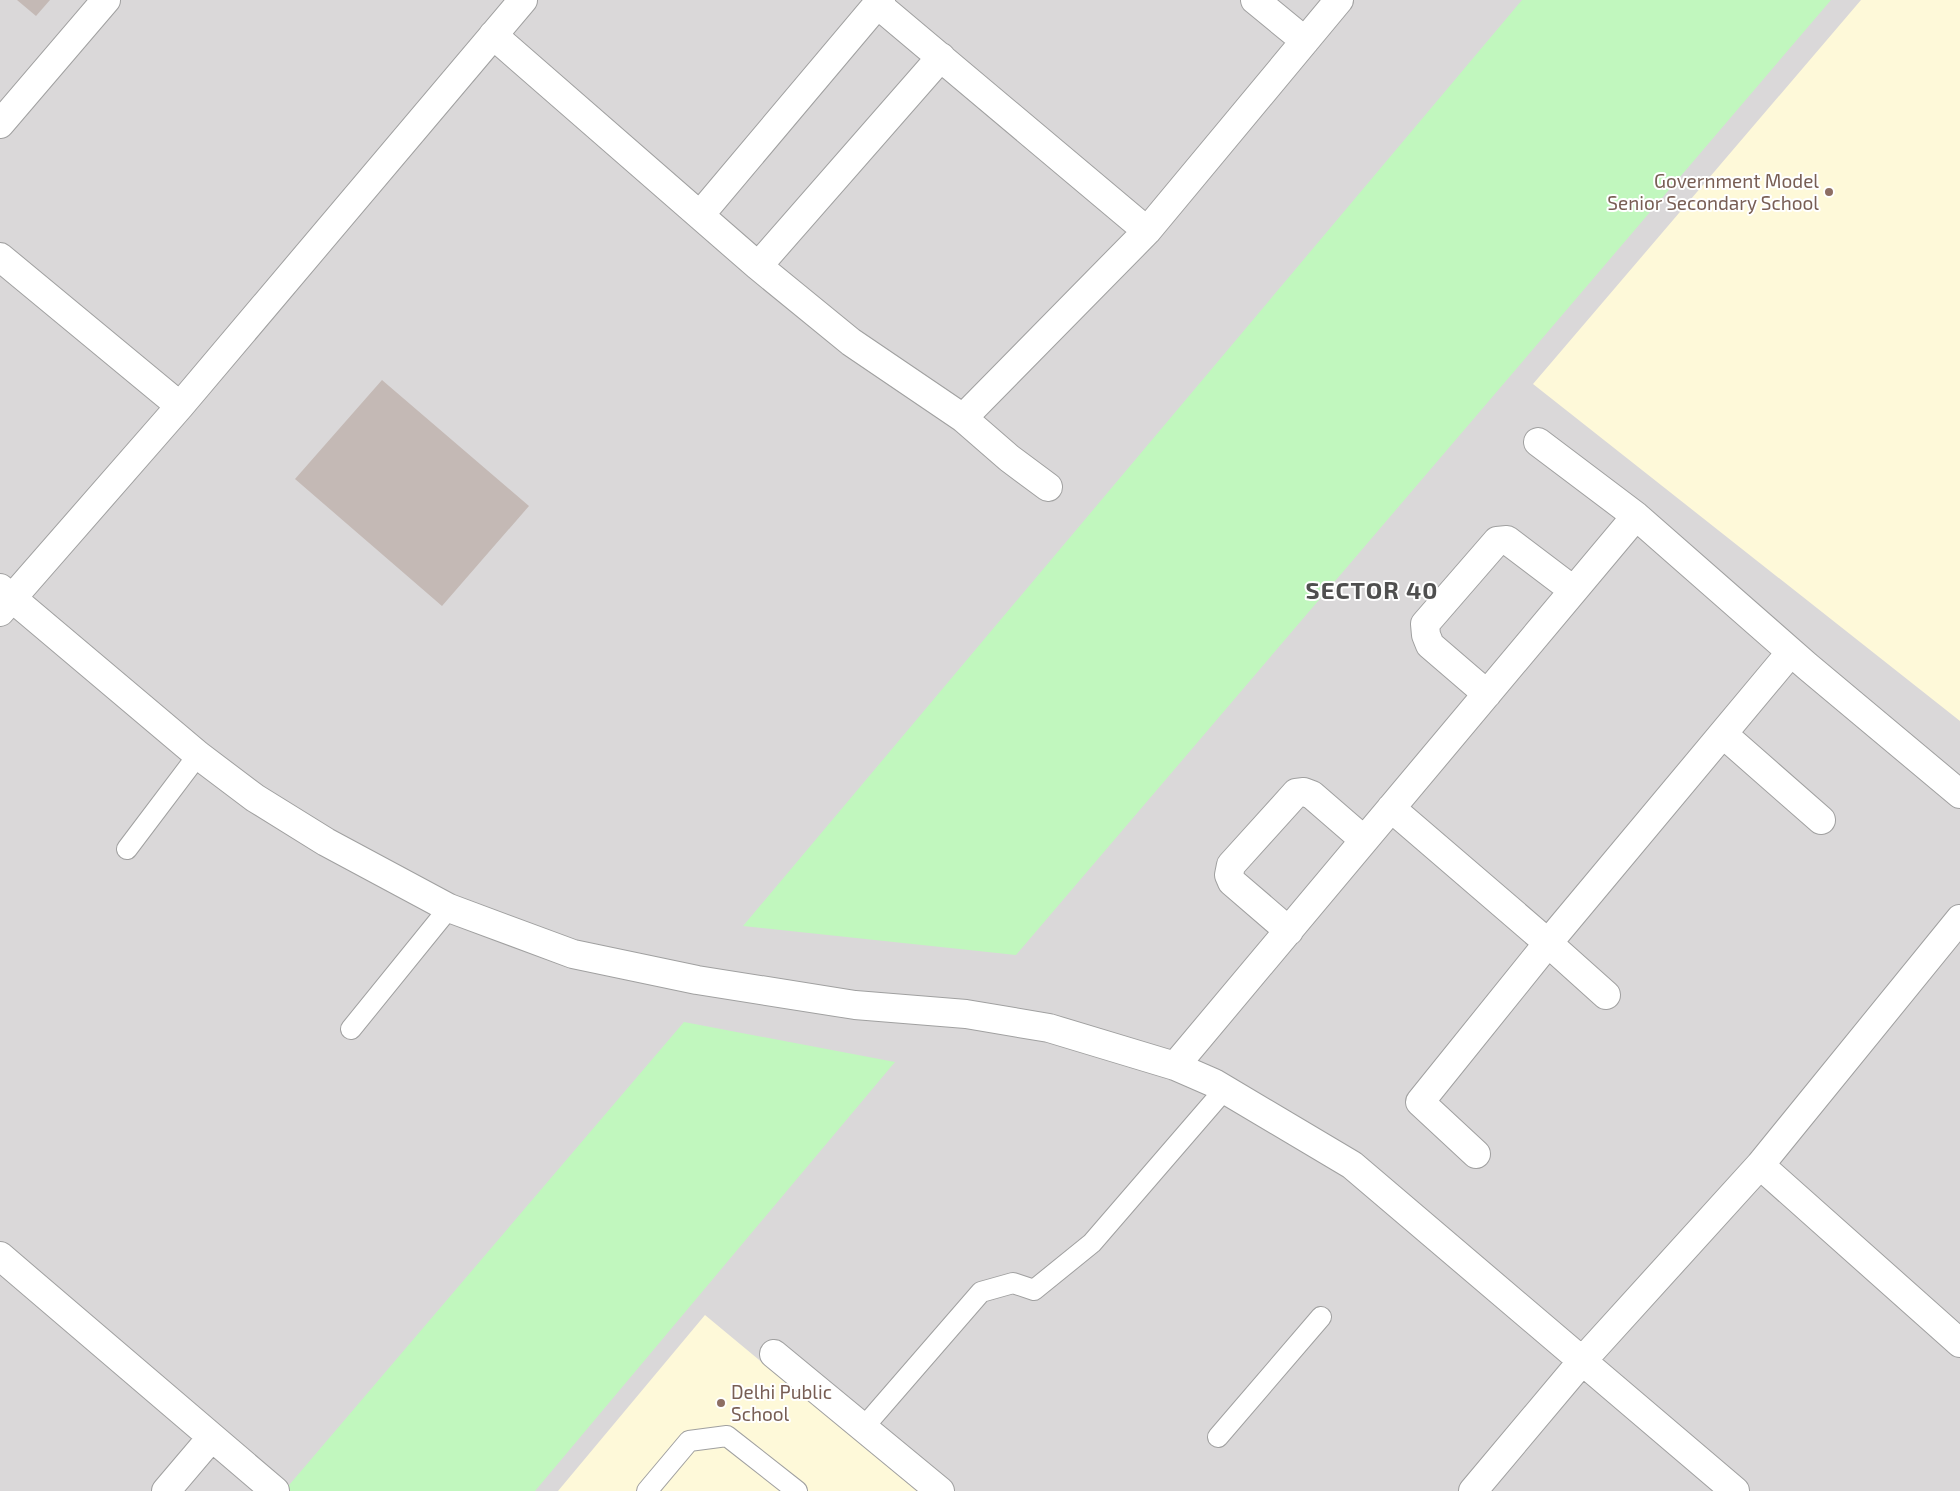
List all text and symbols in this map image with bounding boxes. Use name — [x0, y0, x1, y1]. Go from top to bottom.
place label: Government Model Senior Secondary School — [1607, 169, 1819, 214]
marker: Government Model Senior Secondary School — [1823, 186, 1835, 198]
district label: SECTOR 40 — [1306, 575, 1438, 604]
place label: Delhi Public School — [731, 1380, 832, 1425]
marker: Delhi Public School — [715, 1397, 727, 1409]

